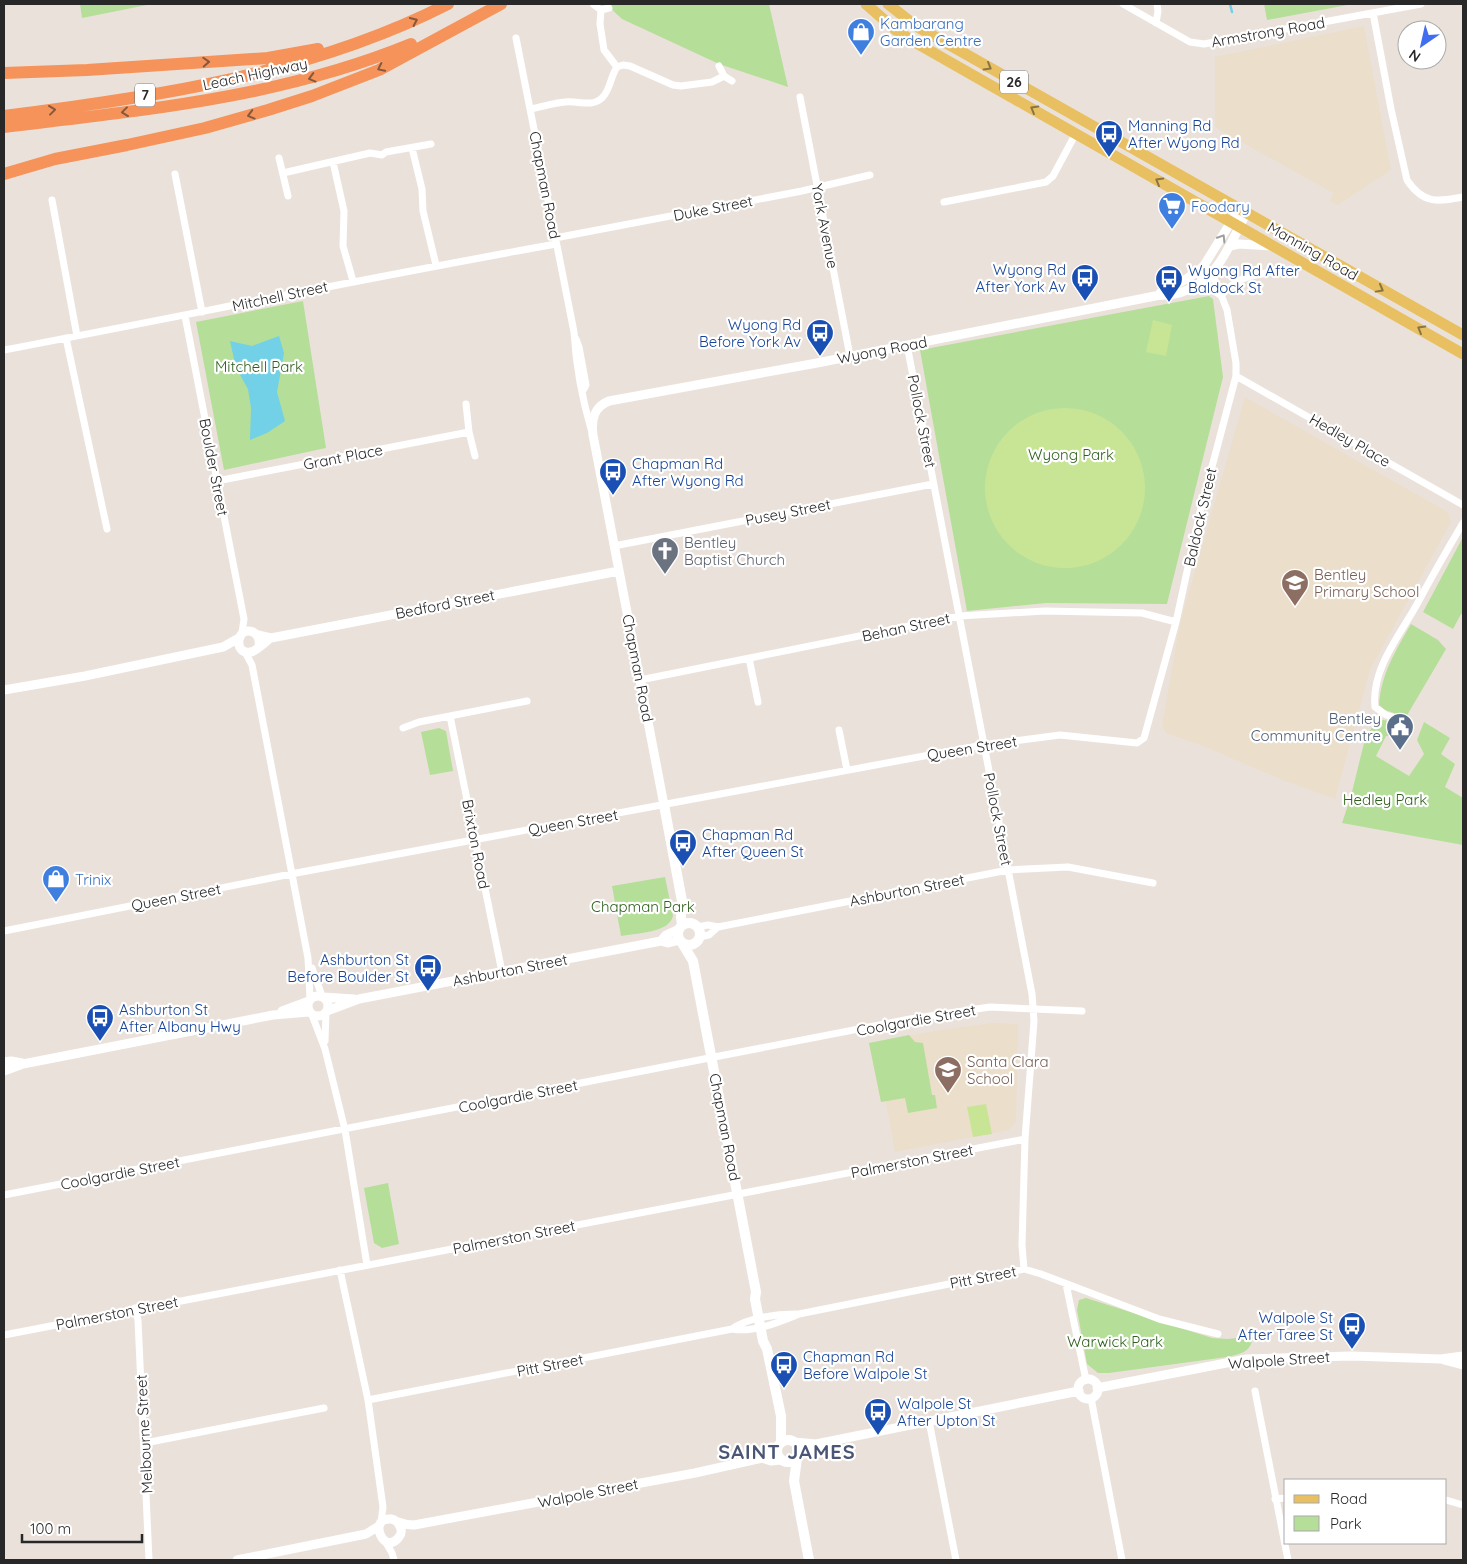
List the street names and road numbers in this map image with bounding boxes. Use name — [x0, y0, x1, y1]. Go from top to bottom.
street label: Armstrong Road — [1210, 13, 1326, 51]
street label: Leach Highway — [201, 54, 309, 94]
road number: 26 — [1000, 70, 1028, 94]
road number: 7 — [135, 84, 155, 106]
street label: Chapman Road — [525, 130, 565, 240]
street label: York Avenue — [807, 182, 843, 270]
street label: Duke Street — [672, 191, 754, 225]
street label: Manning Road — [1264, 217, 1362, 285]
street label: Mitchell Street — [230, 277, 330, 315]
street label: Wyong Road — [835, 332, 929, 368]
street label: Pollock Street — [904, 373, 940, 469]
street label: Hedley Place — [1306, 409, 1394, 471]
street label: Boulder Street — [195, 417, 233, 517]
street label: Grant Place — [302, 440, 384, 474]
street label: Baldock Street — [1179, 466, 1221, 568]
street label: Pusey Street — [744, 494, 832, 530]
street label: Bedford Street — [394, 585, 496, 623]
street label: Behan Street — [860, 608, 952, 646]
street label: Chapman Road — [618, 613, 658, 723]
street label: Queen Street — [926, 732, 1018, 764]
street label: Pollock Street — [980, 771, 1016, 867]
street label: Brixton Road — [458, 798, 494, 890]
street label: Queen Street — [527, 805, 619, 839]
street label: Ashburton Street — [848, 870, 966, 910]
street label: Queen Street — [130, 879, 222, 915]
street label: Ashburton Street — [451, 950, 569, 990]
street label: Coolgardie Street — [855, 1000, 977, 1040]
street label: Chapman Road — [705, 1072, 745, 1182]
street label: Coolgardie Street — [457, 1075, 579, 1117]
street label: Palmerston Street — [849, 1140, 975, 1182]
street label: Coolgardie Street — [59, 1152, 181, 1194]
street label: Palmerston Street — [451, 1216, 577, 1258]
street label: Pitt Street — [948, 1261, 1018, 1293]
street label: Palmerston Street — [54, 1292, 180, 1334]
street label: Walpole Street — [1228, 1347, 1330, 1373]
street label: Pitt Street — [515, 1349, 585, 1381]
street label: Melbourne Street — [131, 1374, 157, 1494]
street label: Walpole Street — [536, 1474, 640, 1512]

